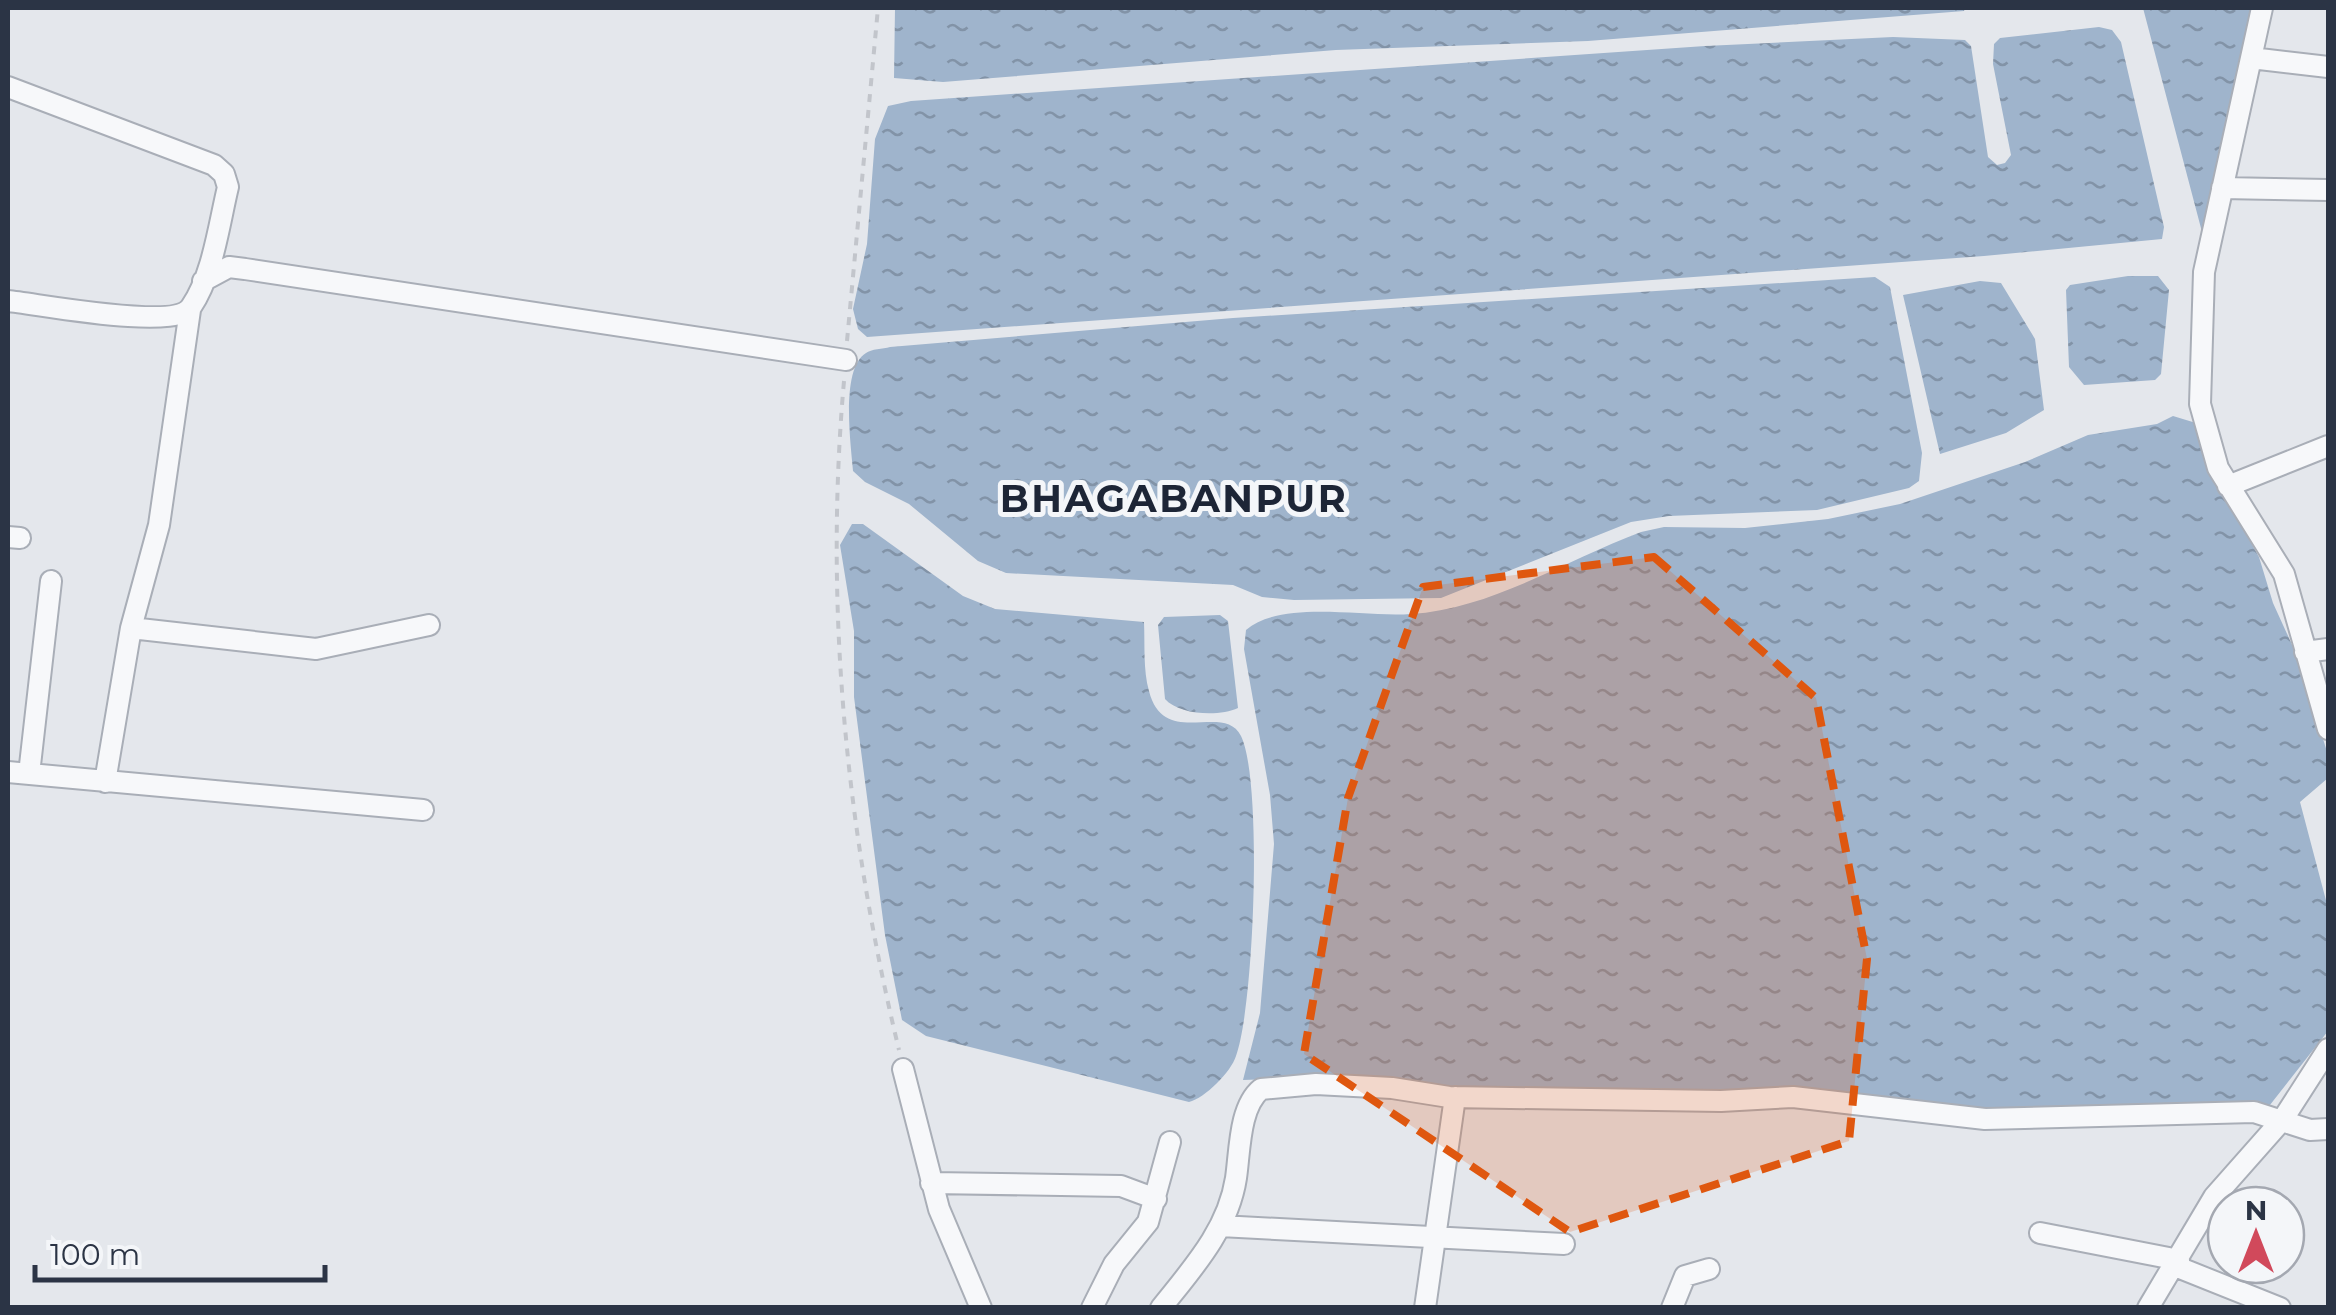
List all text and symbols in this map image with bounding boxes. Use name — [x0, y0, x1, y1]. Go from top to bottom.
district label: BHAGABANPUR — [1000, 475, 1348, 522]
north arrow — [2206, 1185, 2306, 1285]
text: N — [2245, 1193, 2267, 1227]
scale bar — [35, 1220, 325, 1282]
text: 100 m — [50, 1236, 140, 1273]

